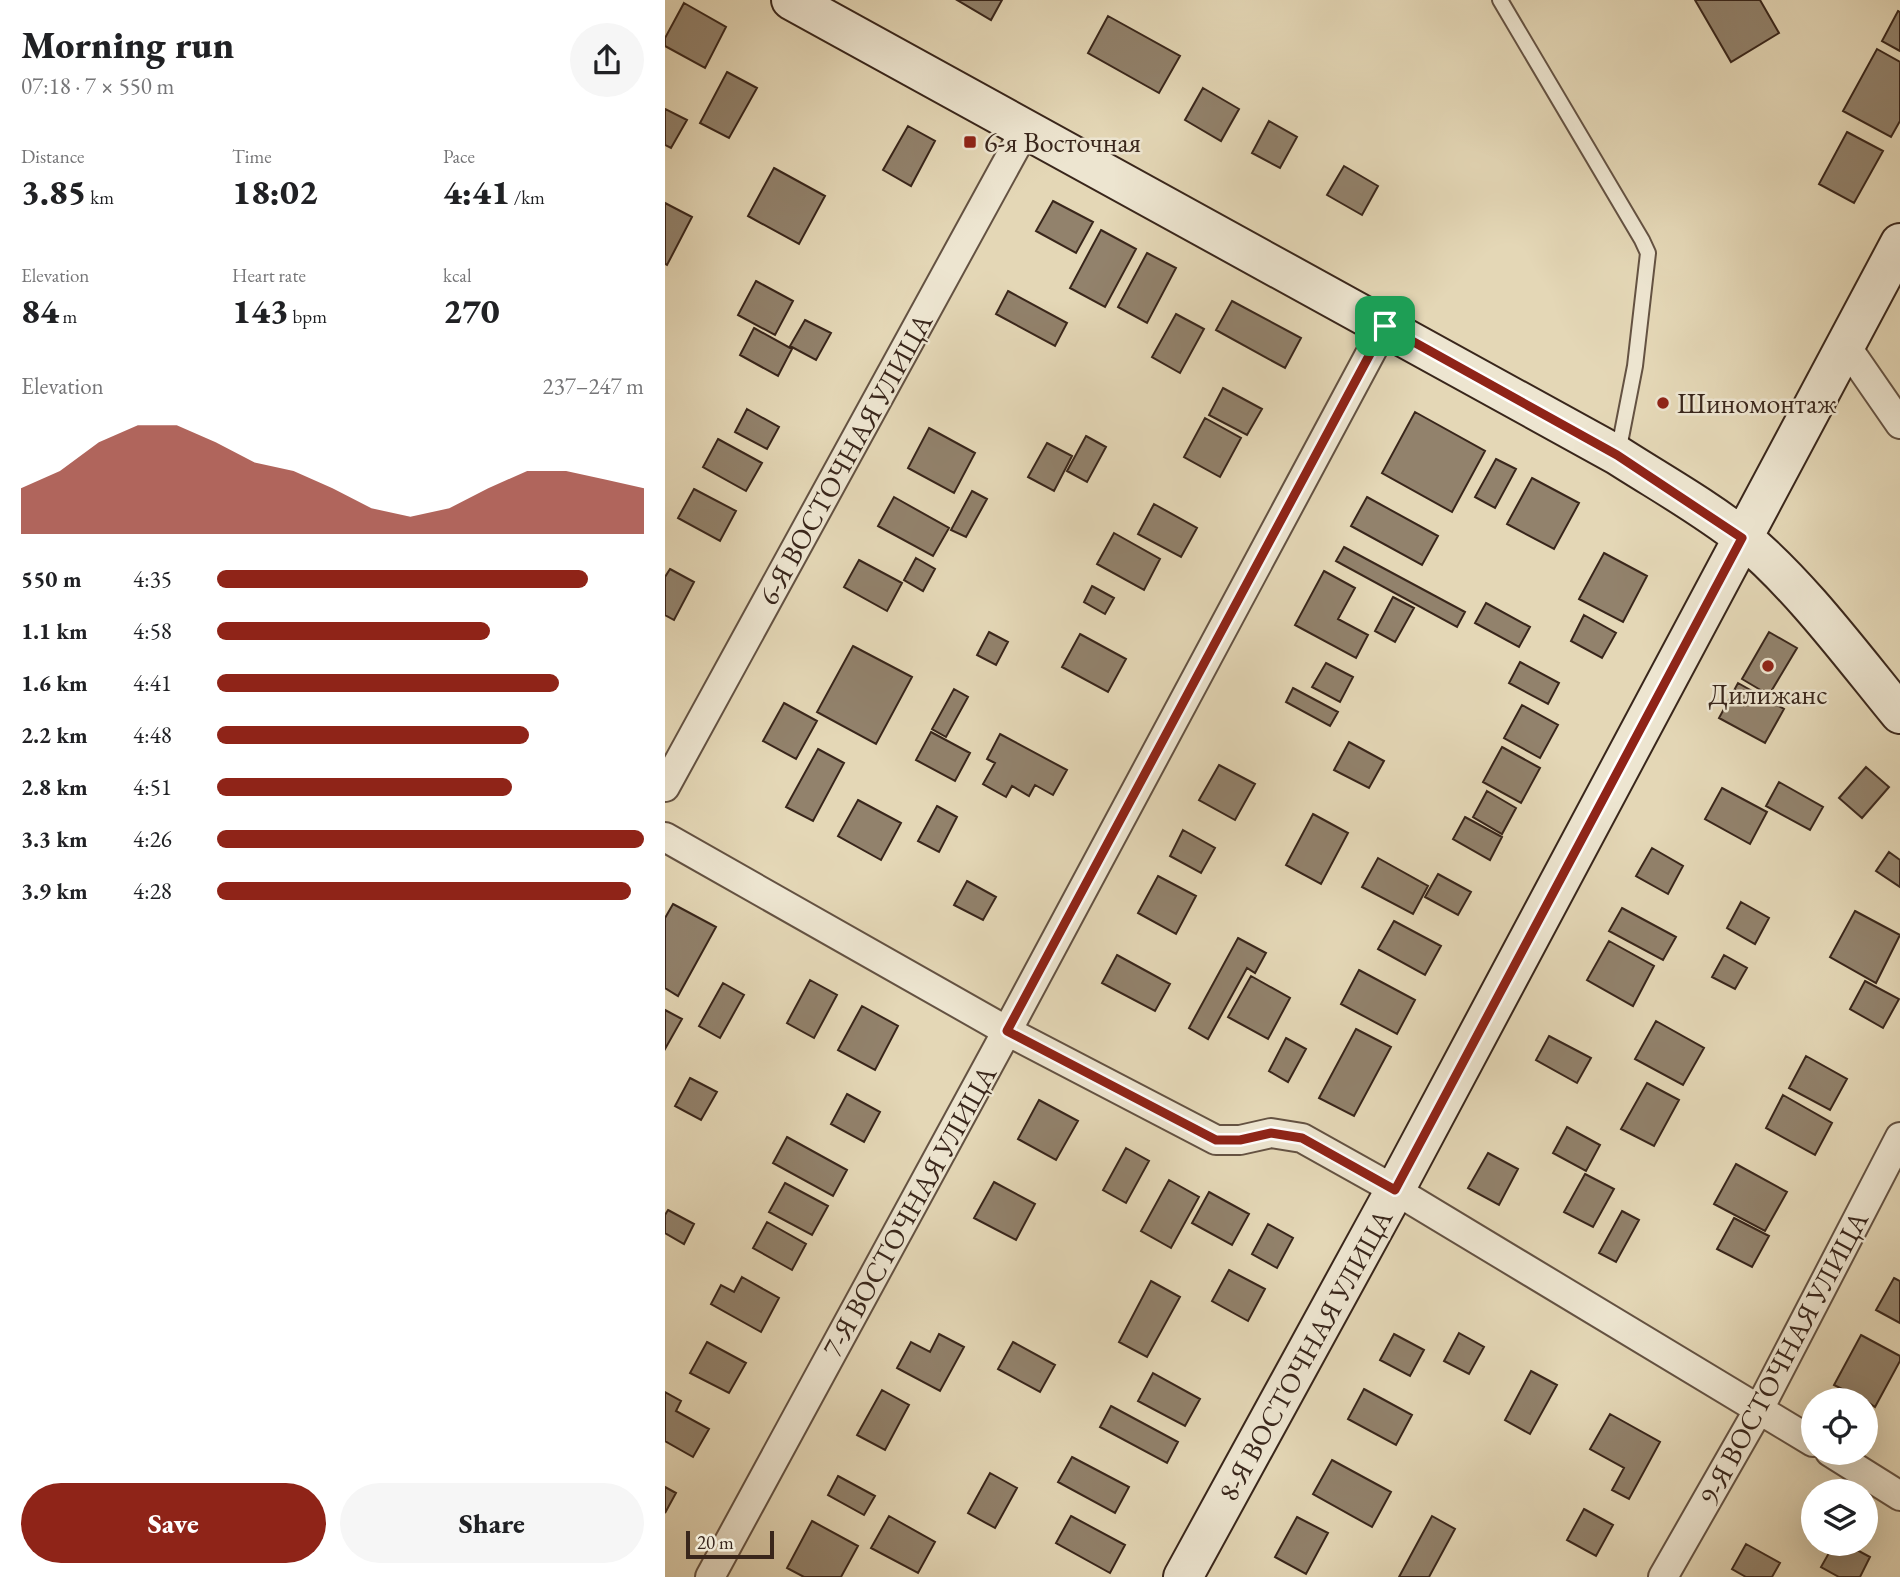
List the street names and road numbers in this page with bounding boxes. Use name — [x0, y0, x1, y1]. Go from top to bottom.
street label: 6-Я ВОСТОЧНАЯ УЛИЦА — [750, 306, 940, 611]
street label: 7-Я ВОСТОЧНАЯ УЛИЦА — [814, 1058, 1004, 1363]
street label: 8-Я ВОСТОЧНАЯ УЛИЦА — [1210, 1202, 1400, 1507]
street label: 9-Я ВОСТОЧНАЯ УЛИЦА — [1690, 1204, 1876, 1511]

